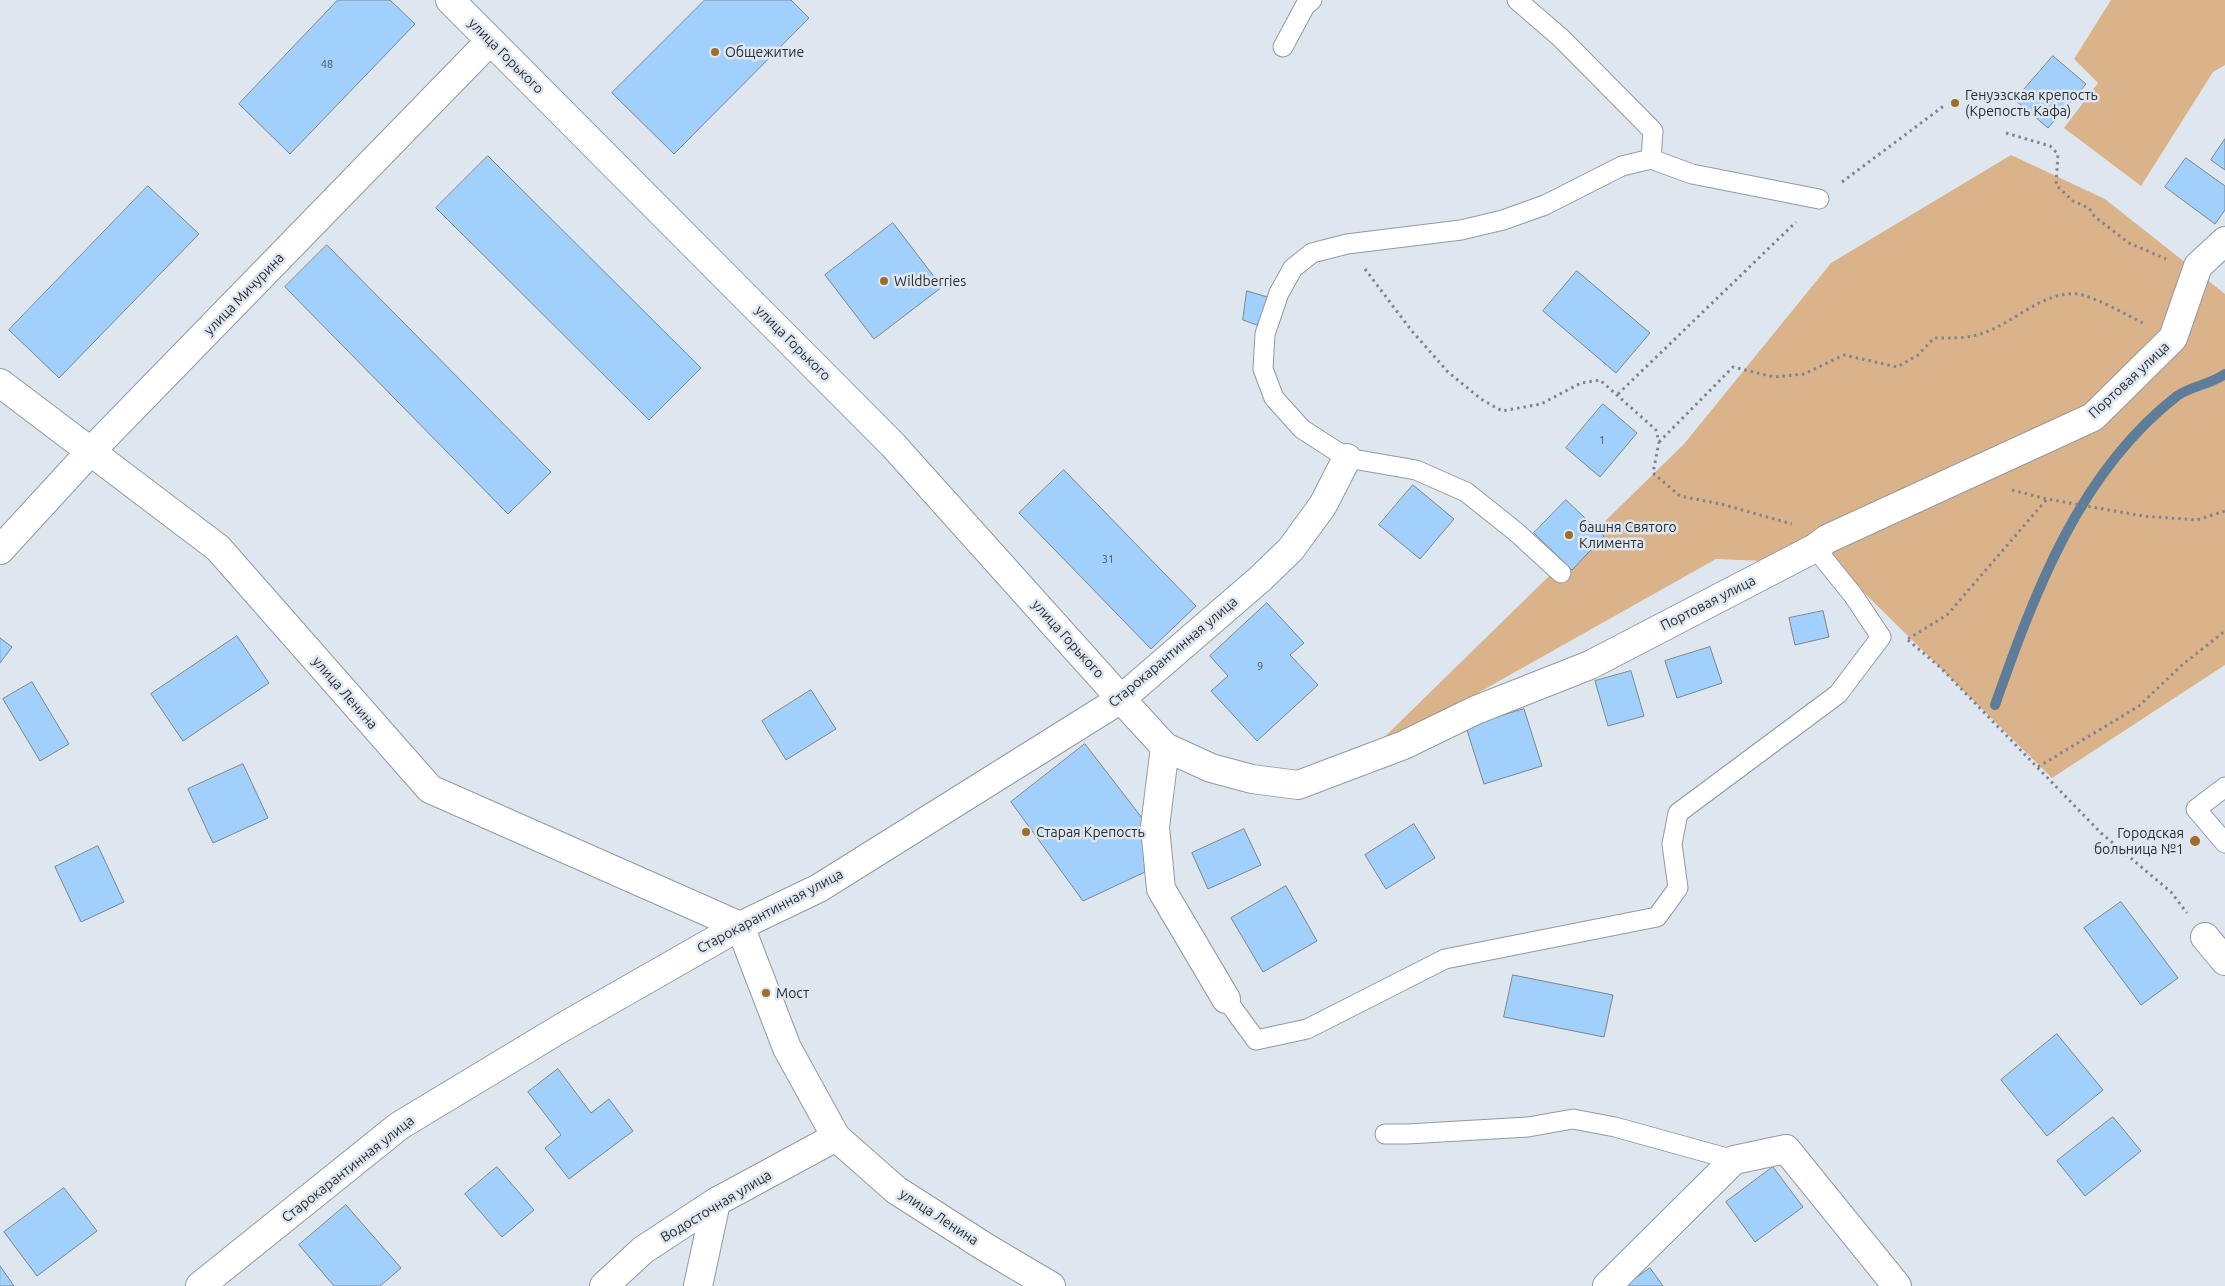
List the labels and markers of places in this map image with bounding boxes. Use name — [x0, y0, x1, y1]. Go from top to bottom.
place label: Общежитие — [725, 44, 804, 60]
marker: Общежитие — [709, 46, 721, 58]
place label: Генуэзская крепость (Крепость Кафа) — [1965, 87, 2098, 120]
marker: Генуэзская крепость (Крепость Кафа) — [1949, 97, 1961, 109]
place label: Wildberries — [894, 273, 966, 289]
marker: Wildberries — [878, 275, 890, 287]
place label: башня Святого Климента — [1579, 519, 1677, 552]
marker: башня Святого Климента — [1563, 529, 1575, 541]
place label: Старая Крепость — [1036, 824, 1145, 840]
place label: Городская больница №1 — [2094, 825, 2184, 858]
marker: Старая Крепость — [1020, 826, 1032, 838]
marker: Городская больница №1 — [2188, 834, 2202, 848]
place label: Мост — [776, 985, 809, 1001]
marker: Мост — [760, 987, 772, 999]

